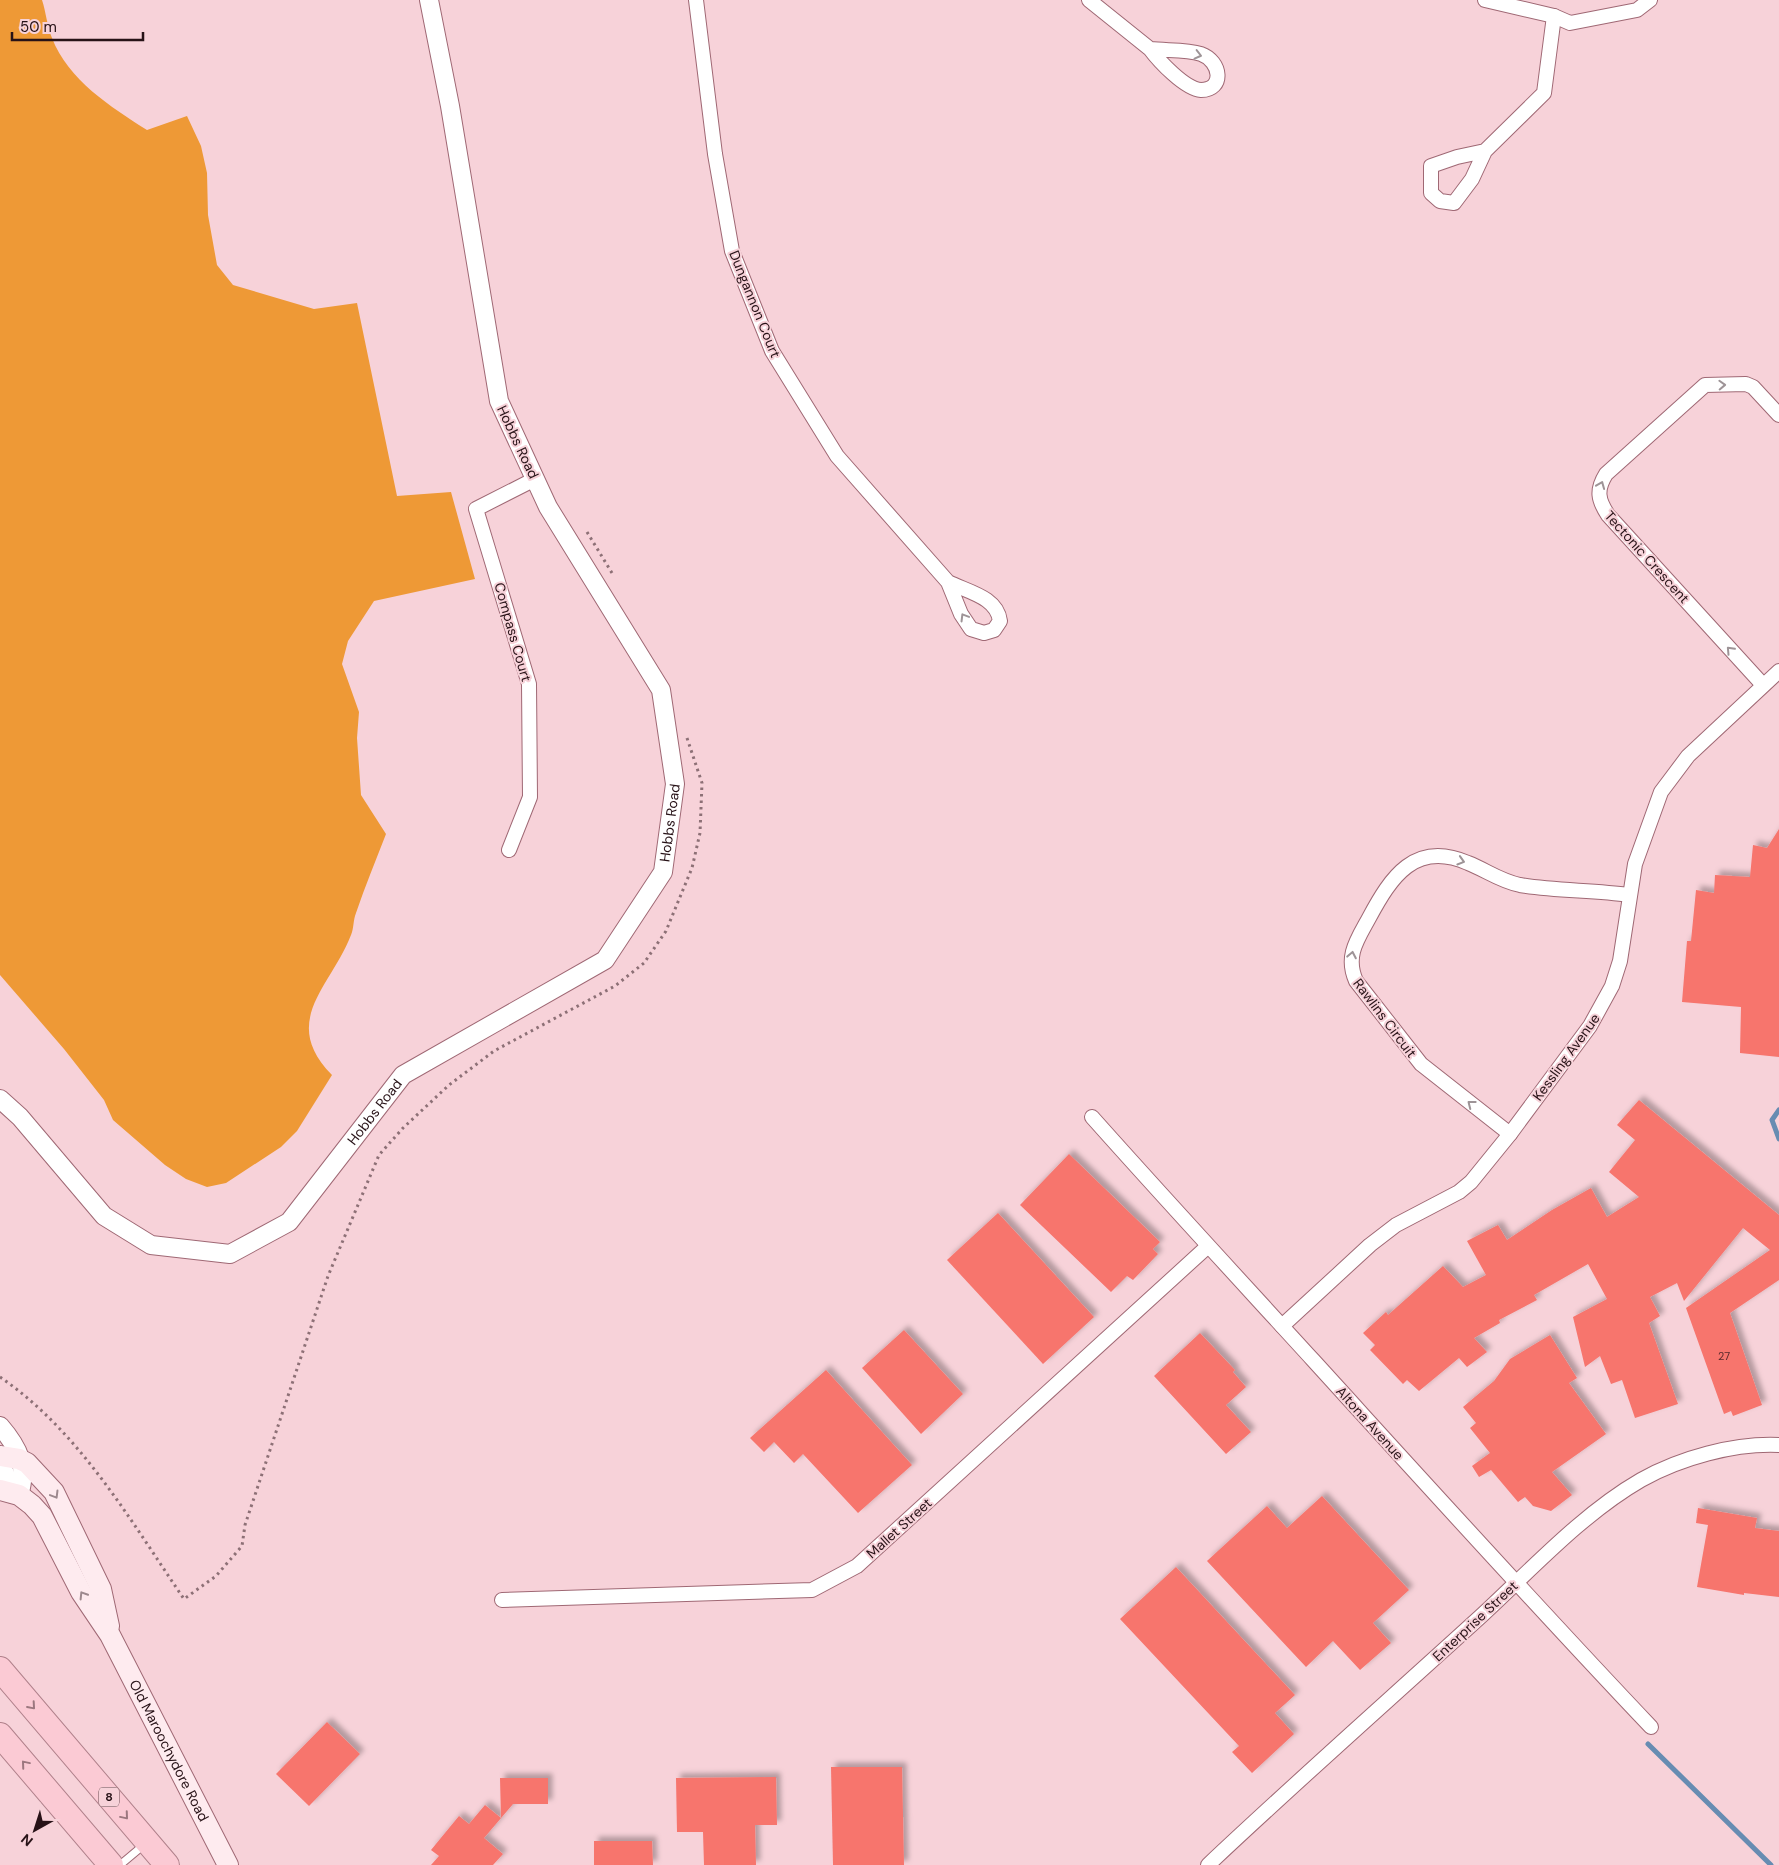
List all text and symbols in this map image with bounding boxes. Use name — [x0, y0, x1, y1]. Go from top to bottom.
scale bar — [12, 10, 144, 42]
text: 50 m — [20, 17, 57, 37]
one-way arrow — [1194, 49, 1203, 60]
street label: Dungannon Court — [725, 248, 785, 360]
one-way arrow — [1718, 379, 1726, 390]
street label: Hobbs Road — [493, 403, 543, 481]
one-way arrow — [1595, 481, 1605, 490]
street label: Tectonic Crescent — [1601, 507, 1693, 607]
street label: Compass Court — [490, 580, 536, 684]
one-way arrow — [961, 614, 971, 623]
one-way arrow — [1727, 646, 1736, 655]
street label: Hobbs Road — [655, 783, 684, 863]
one-way arrow — [1456, 855, 1464, 865]
one-way arrow — [1346, 950, 1357, 959]
street label: Rawlins Circuit — [1349, 975, 1421, 1061]
street label: Kessling Avenue — [1528, 1010, 1604, 1104]
street label: Hobbs Road — [343, 1075, 406, 1148]
one-way arrow — [1468, 1101, 1477, 1109]
house number: 27 — [1718, 1349, 1730, 1363]
street label: Altona Avenue — [1332, 1382, 1408, 1464]
one-way arrow — [49, 1490, 59, 1499]
street label: Mallet Street — [862, 1494, 936, 1562]
street label: Enterprise Street — [1429, 1577, 1521, 1665]
one-way arrow — [80, 1591, 90, 1600]
street label: Old Maroochydore Road — [125, 1677, 213, 1824]
one-way arrow — [26, 1701, 35, 1710]
one-way arrow — [21, 1760, 30, 1769]
road number: 8 — [99, 1788, 119, 1806]
north arrow — [10, 1805, 60, 1855]
one-way arrow — [119, 1810, 128, 1819]
text: N — [17, 1830, 36, 1850]

